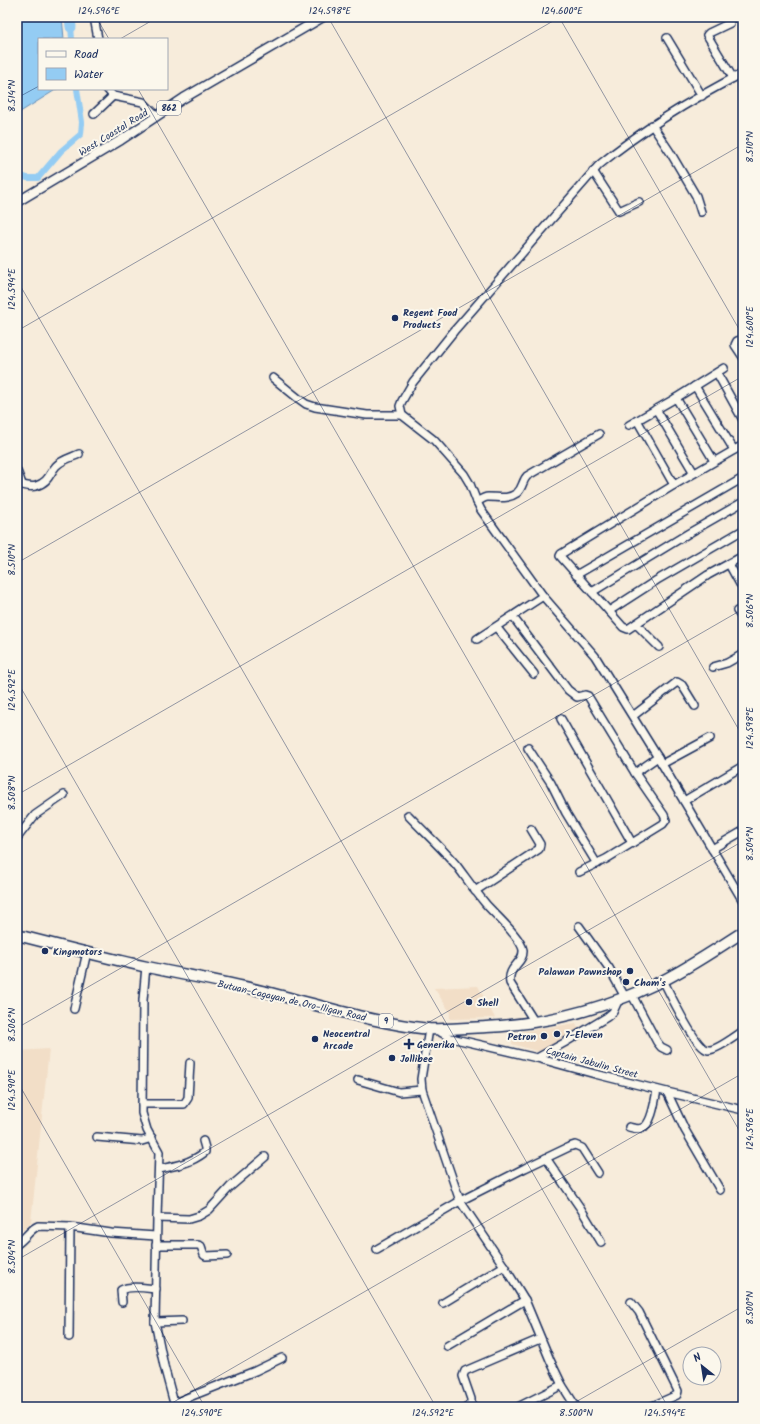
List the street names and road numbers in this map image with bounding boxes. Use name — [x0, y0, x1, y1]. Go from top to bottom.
road number: 862 — [157, 101, 181, 115]
street label: West Coastal Road — [76, 105, 152, 161]
street label: Butuan-Cagayan de Oro-Iligan Road — [216, 976, 369, 1026]
road number: 9 — [379, 1014, 393, 1028]
street label: Captain Jabulin Street — [544, 1043, 640, 1083]

